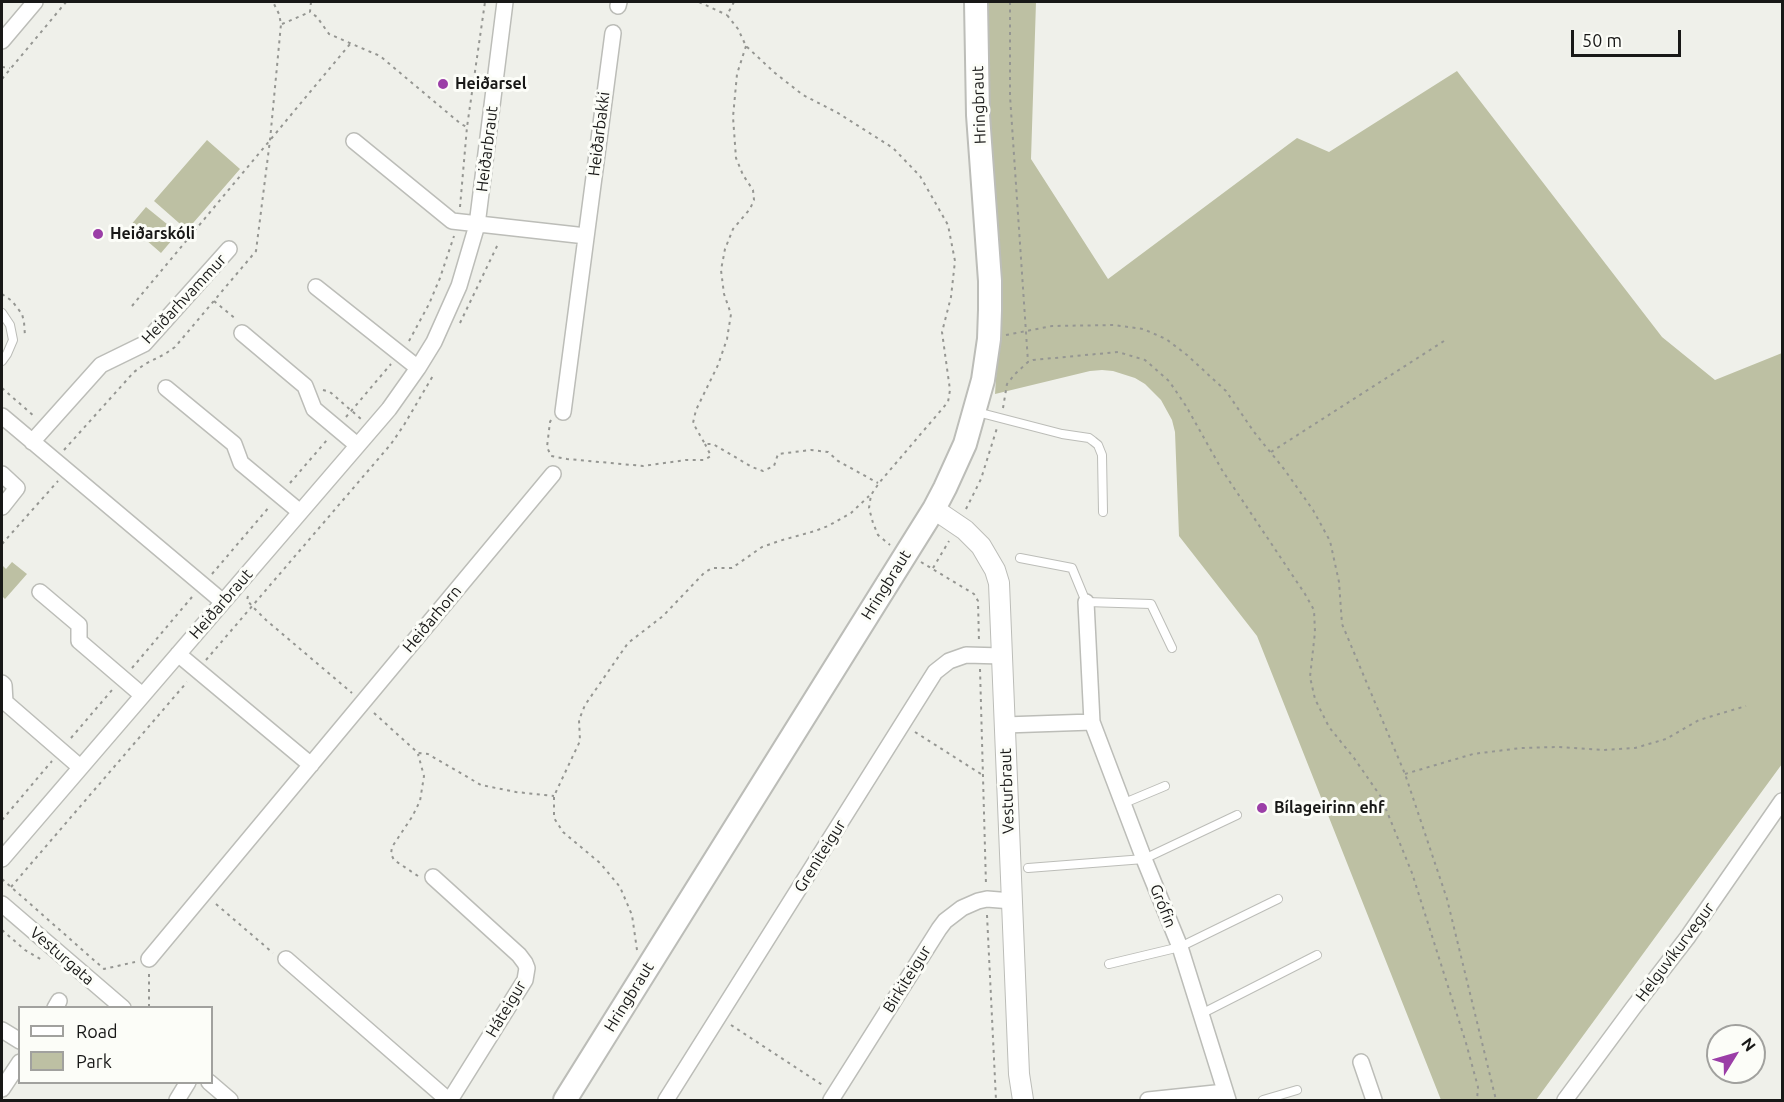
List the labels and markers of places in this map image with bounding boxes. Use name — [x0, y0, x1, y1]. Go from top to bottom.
place label: Heiðarsel — [455, 74, 527, 94]
marker: Heiðarsel — [436, 77, 450, 91]
place label: Heiðarskóli — [110, 224, 195, 244]
marker: Heiðarskóli — [91, 227, 105, 241]
place label: Bílageirinn ehf — [1274, 798, 1385, 818]
marker: Bílageirinn ehf — [1255, 801, 1269, 815]

